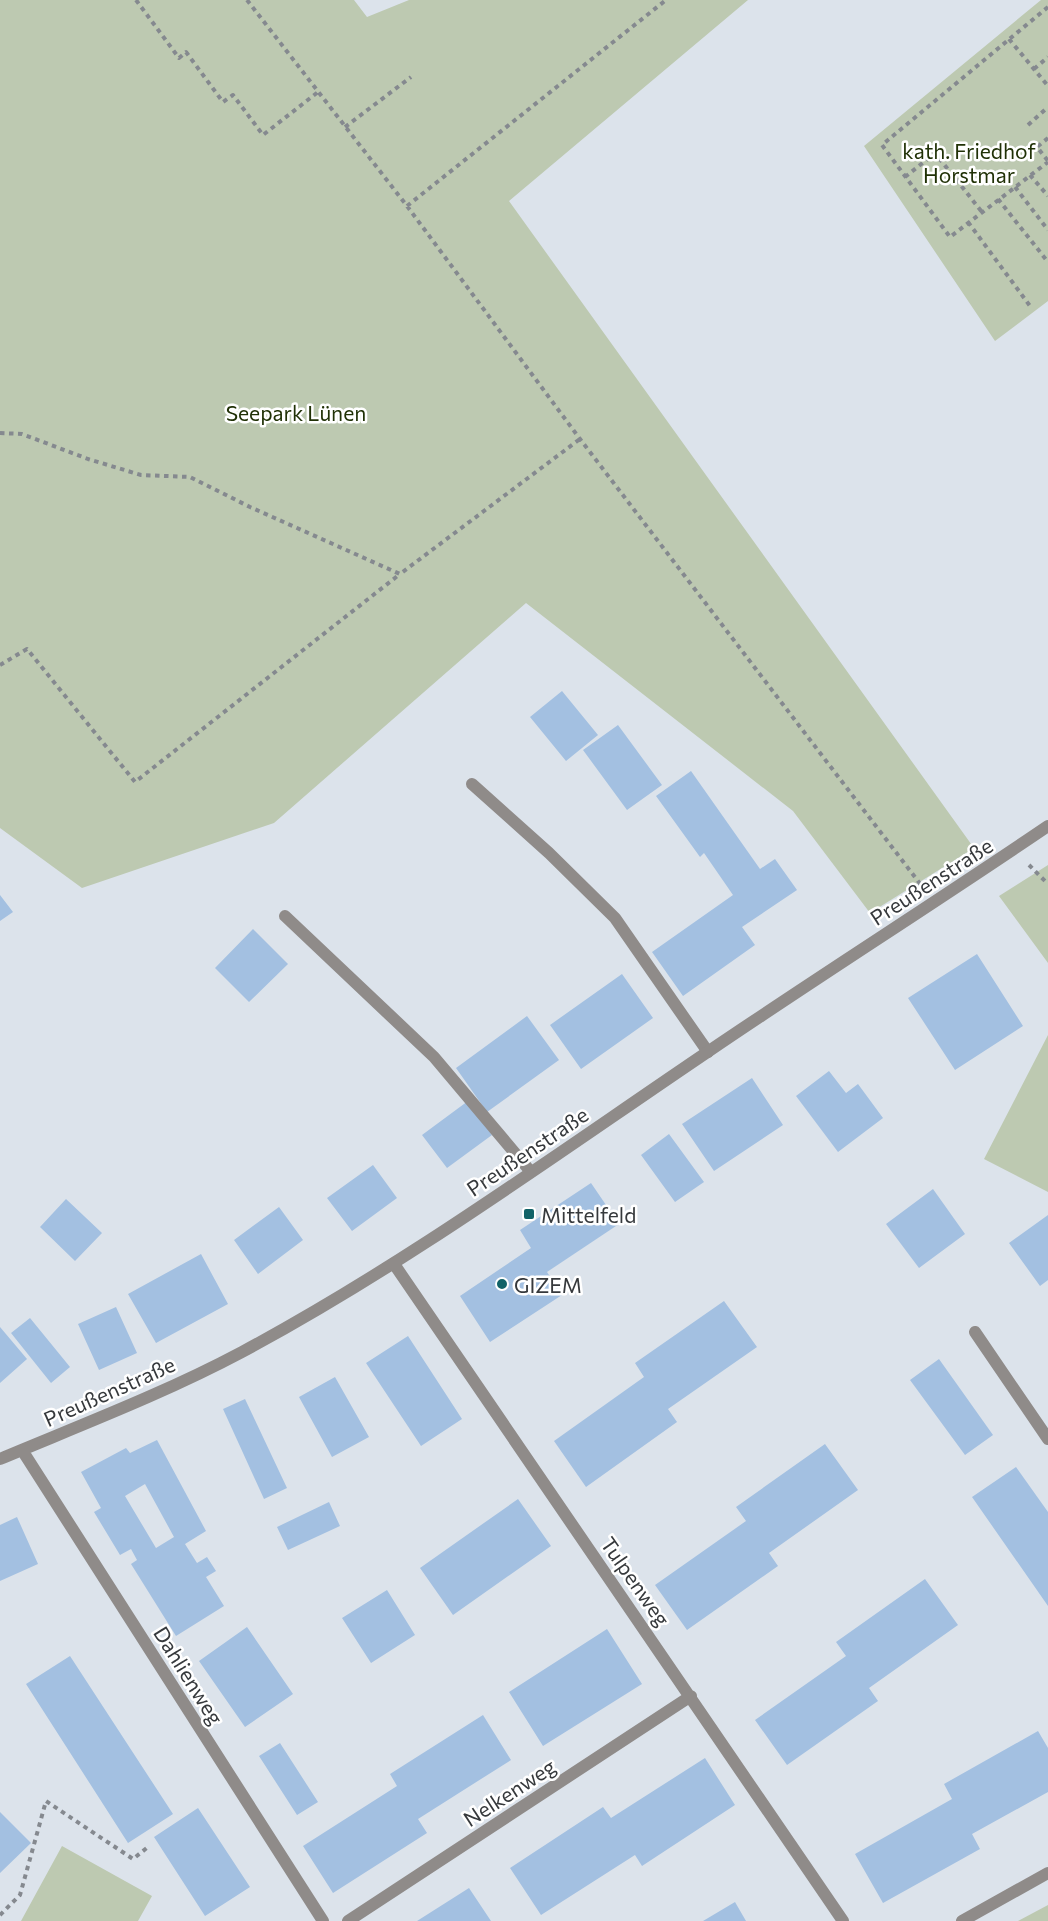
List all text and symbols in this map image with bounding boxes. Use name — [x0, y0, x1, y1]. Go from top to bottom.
park label: kath. Friedhof Horstmar — [902, 138, 1036, 187]
park label: Seepark Lünen — [226, 400, 366, 425]
street label: Preußenstraße — [865, 832, 997, 930]
street label: Preußenstraße — [462, 1101, 592, 1201]
place label: Mittelfeld — [541, 1202, 636, 1227]
marker: Mittelfeld — [522, 1207, 536, 1221]
place label: GIZEM — [514, 1272, 582, 1297]
marker: GIZEM — [495, 1277, 509, 1291]
street label: Preußenstraße — [40, 1351, 178, 1431]
street label: Tulpenweg — [596, 1532, 676, 1630]
street label: Dahlienweg — [149, 1621, 229, 1729]
street label: Nelkenweg — [458, 1753, 560, 1831]

